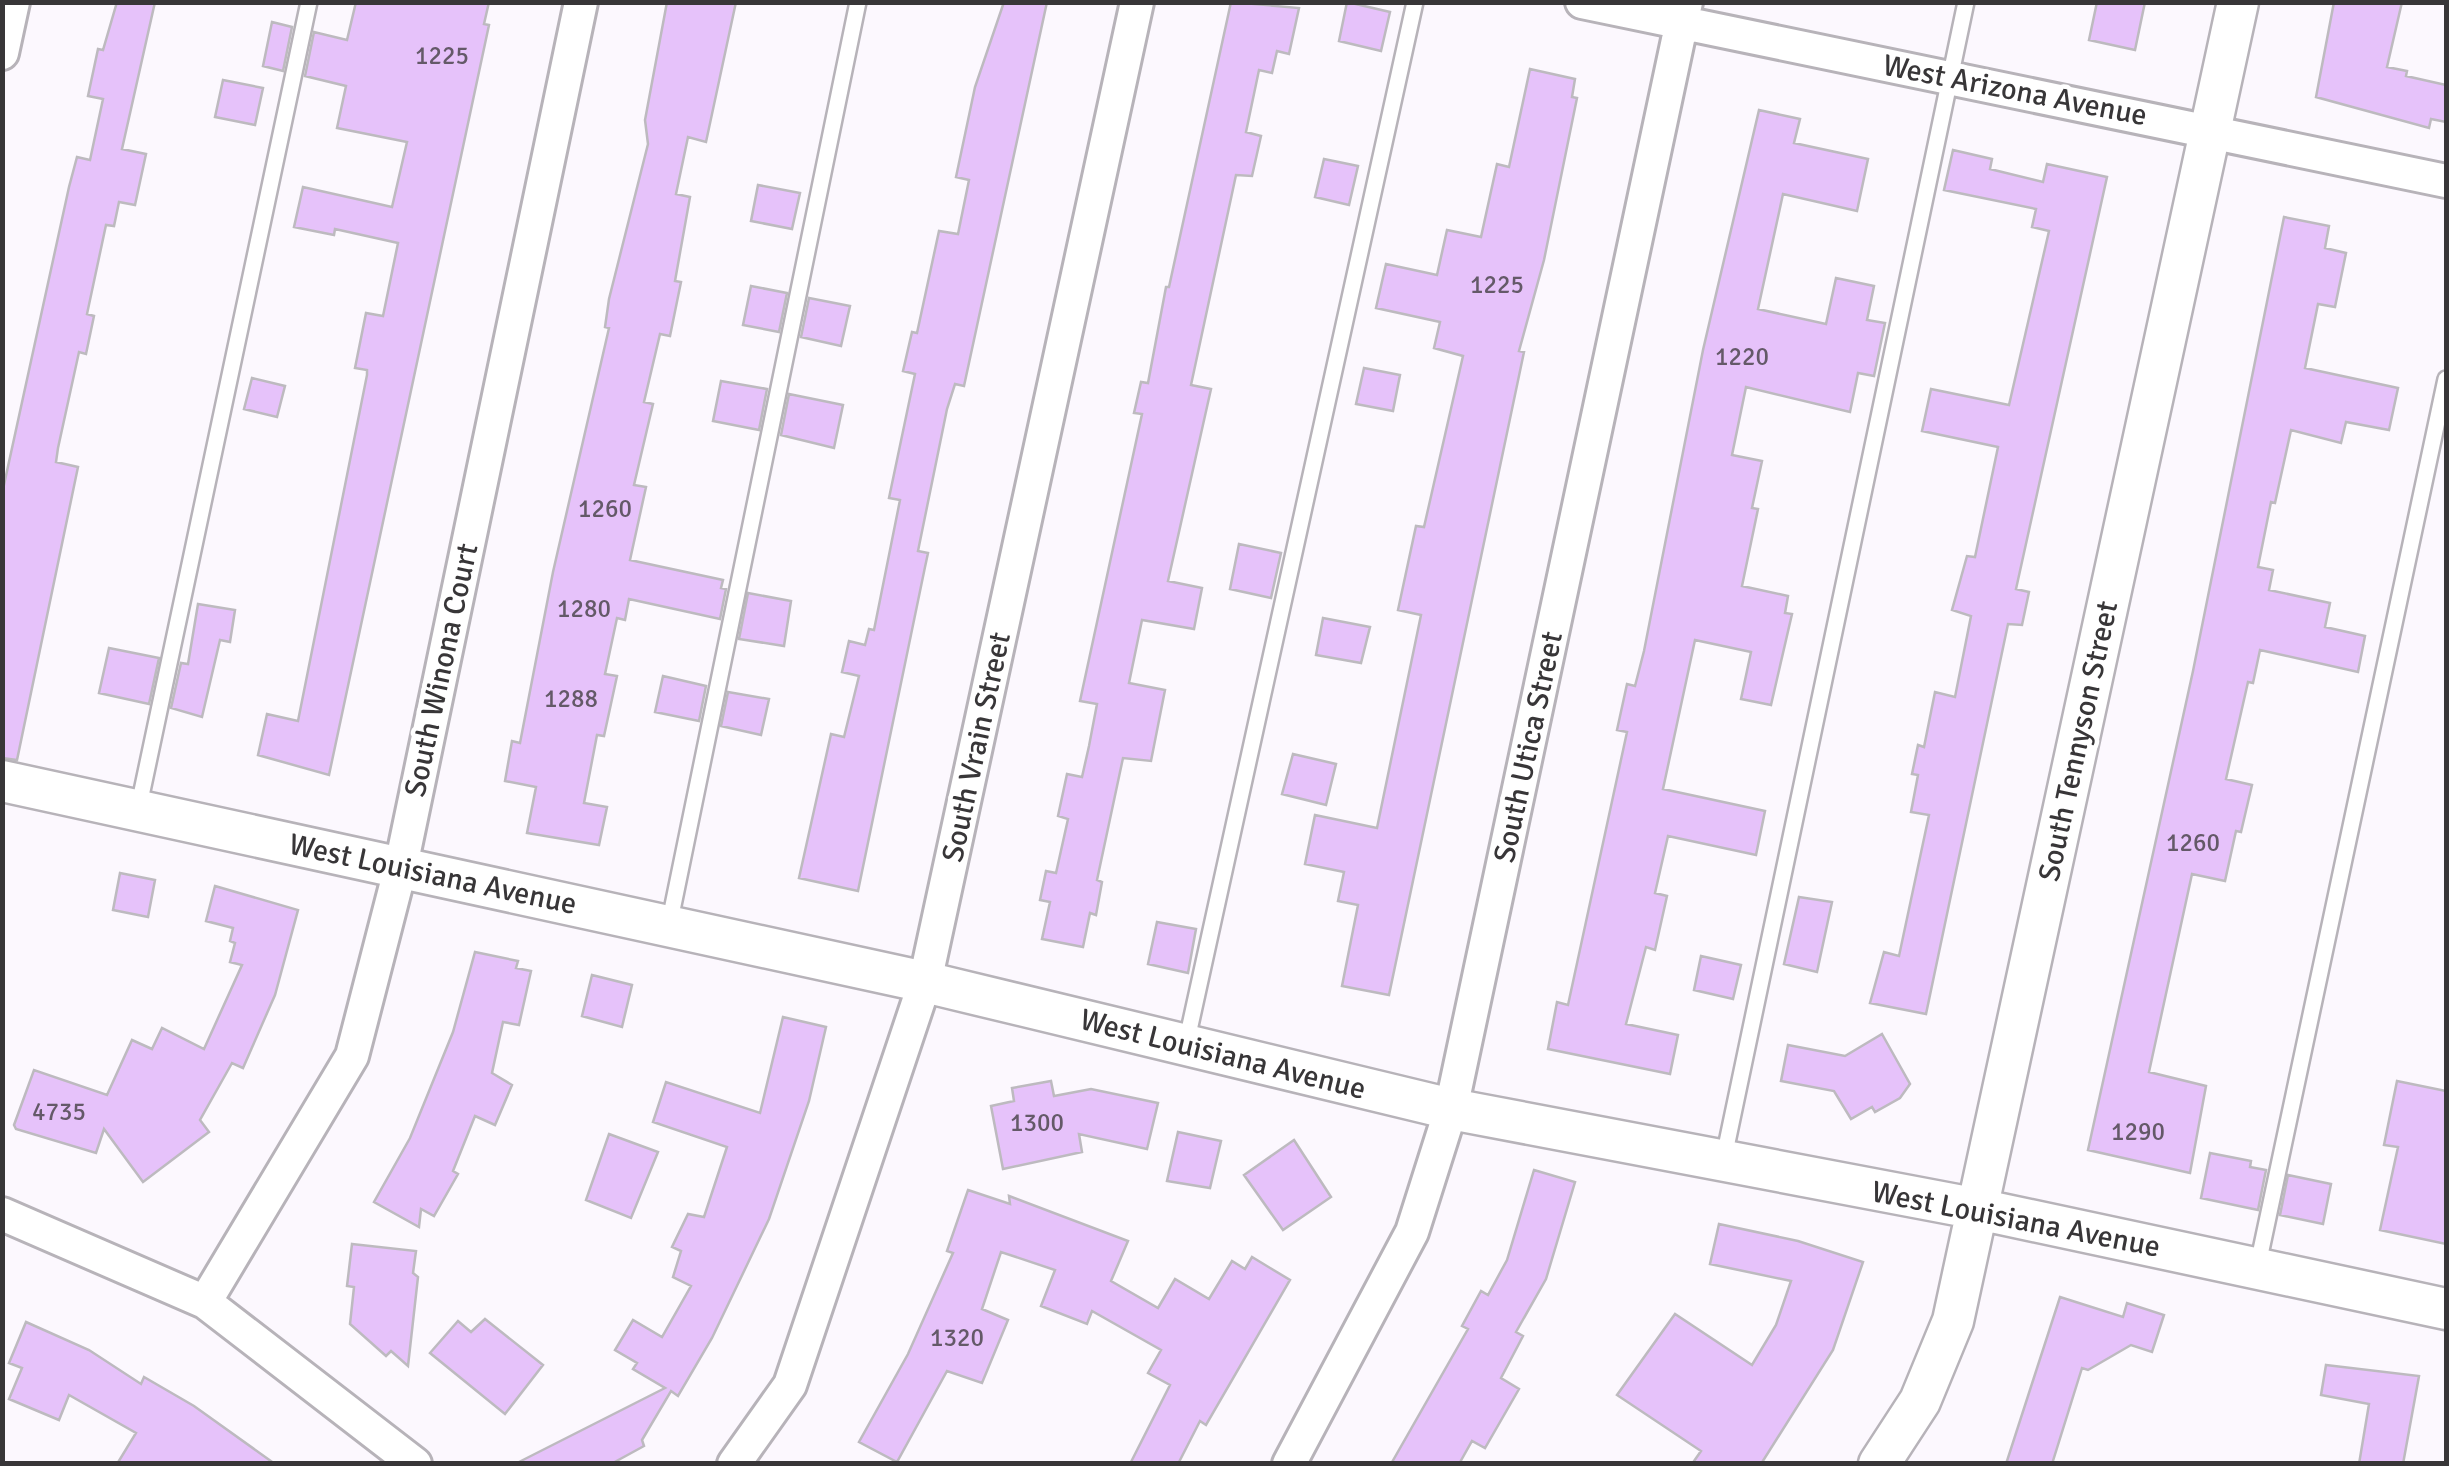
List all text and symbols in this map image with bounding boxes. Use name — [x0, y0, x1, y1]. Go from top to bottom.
house number: 1225 — [415, 40, 469, 71]
street label: West Arizona Avenue — [1880, 47, 2150, 134]
house number: 1225 — [1470, 269, 1524, 300]
house number: 1220 — [1715, 341, 1769, 372]
house number: 1260 — [578, 493, 632, 524]
street label: South Winona Court — [397, 540, 486, 800]
house number: 1280 — [557, 593, 611, 624]
street label: South Tennyson Street — [2031, 598, 2126, 885]
street label: South Utica Street — [1486, 628, 1571, 866]
street label: South Vrain Street — [934, 629, 1019, 865]
house number: 1288 — [544, 683, 598, 714]
street label: West Louisiana Avenue — [286, 826, 580, 923]
house number: 1260 — [2166, 827, 2220, 858]
street label: West Louisiana Avenue — [1076, 1001, 1370, 1108]
house number: 4735 — [32, 1096, 86, 1127]
house number: 1300 — [1010, 1107, 1064, 1138]
house number: 1290 — [2111, 1116, 2165, 1147]
street label: West Louisiana Avenue — [1869, 1173, 2163, 1266]
house number: 1320 — [930, 1322, 984, 1353]

